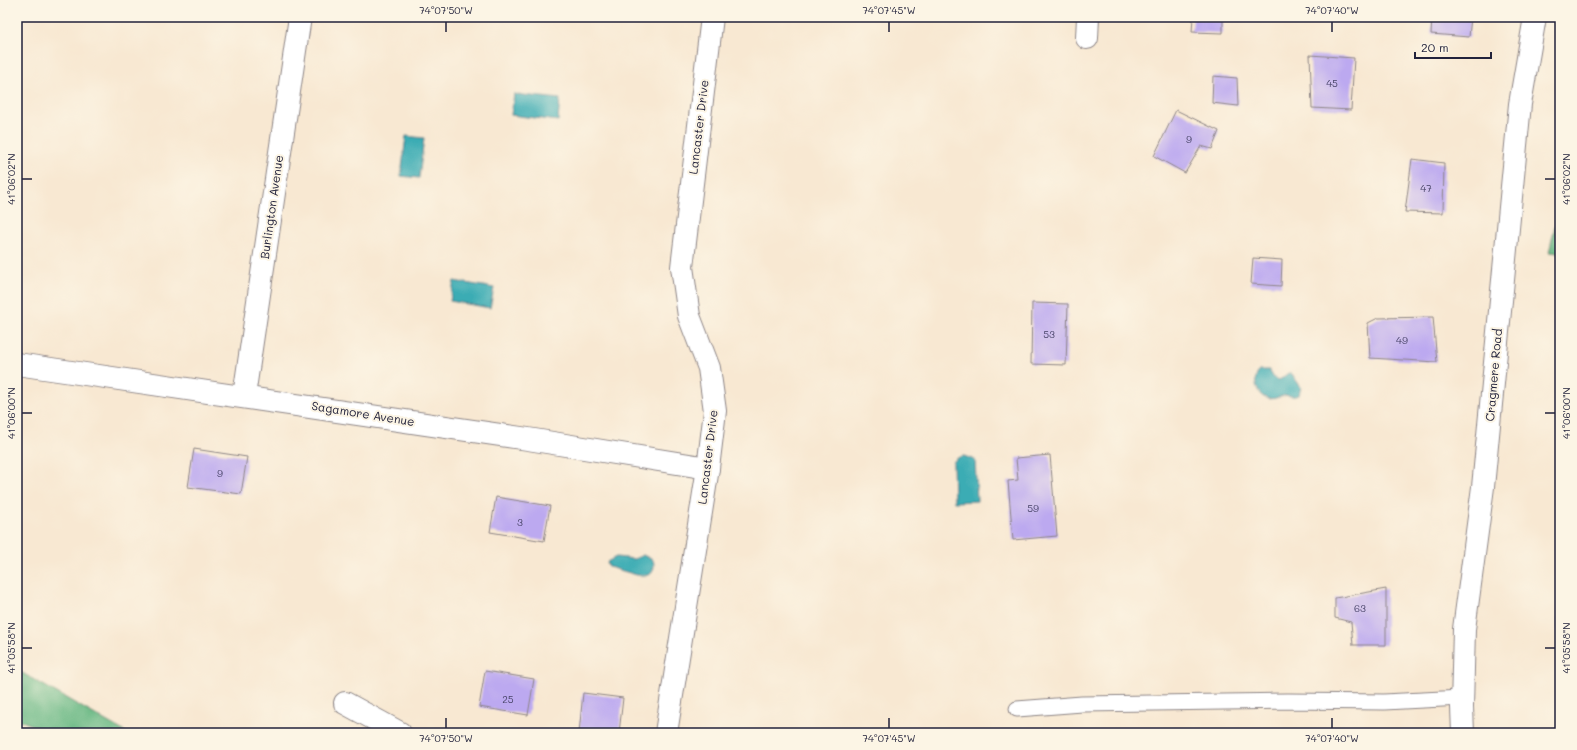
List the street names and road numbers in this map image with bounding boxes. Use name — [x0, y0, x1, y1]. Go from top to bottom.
street label: Lancaster Drive — [684, 79, 712, 175]
street label: Burlington Avenue — [256, 154, 286, 260]
street label: Cragmere Road — [1481, 327, 1505, 422]
street label: Sagamore Avenue — [310, 397, 416, 429]
street label: Lancaster Drive — [693, 409, 721, 505]

